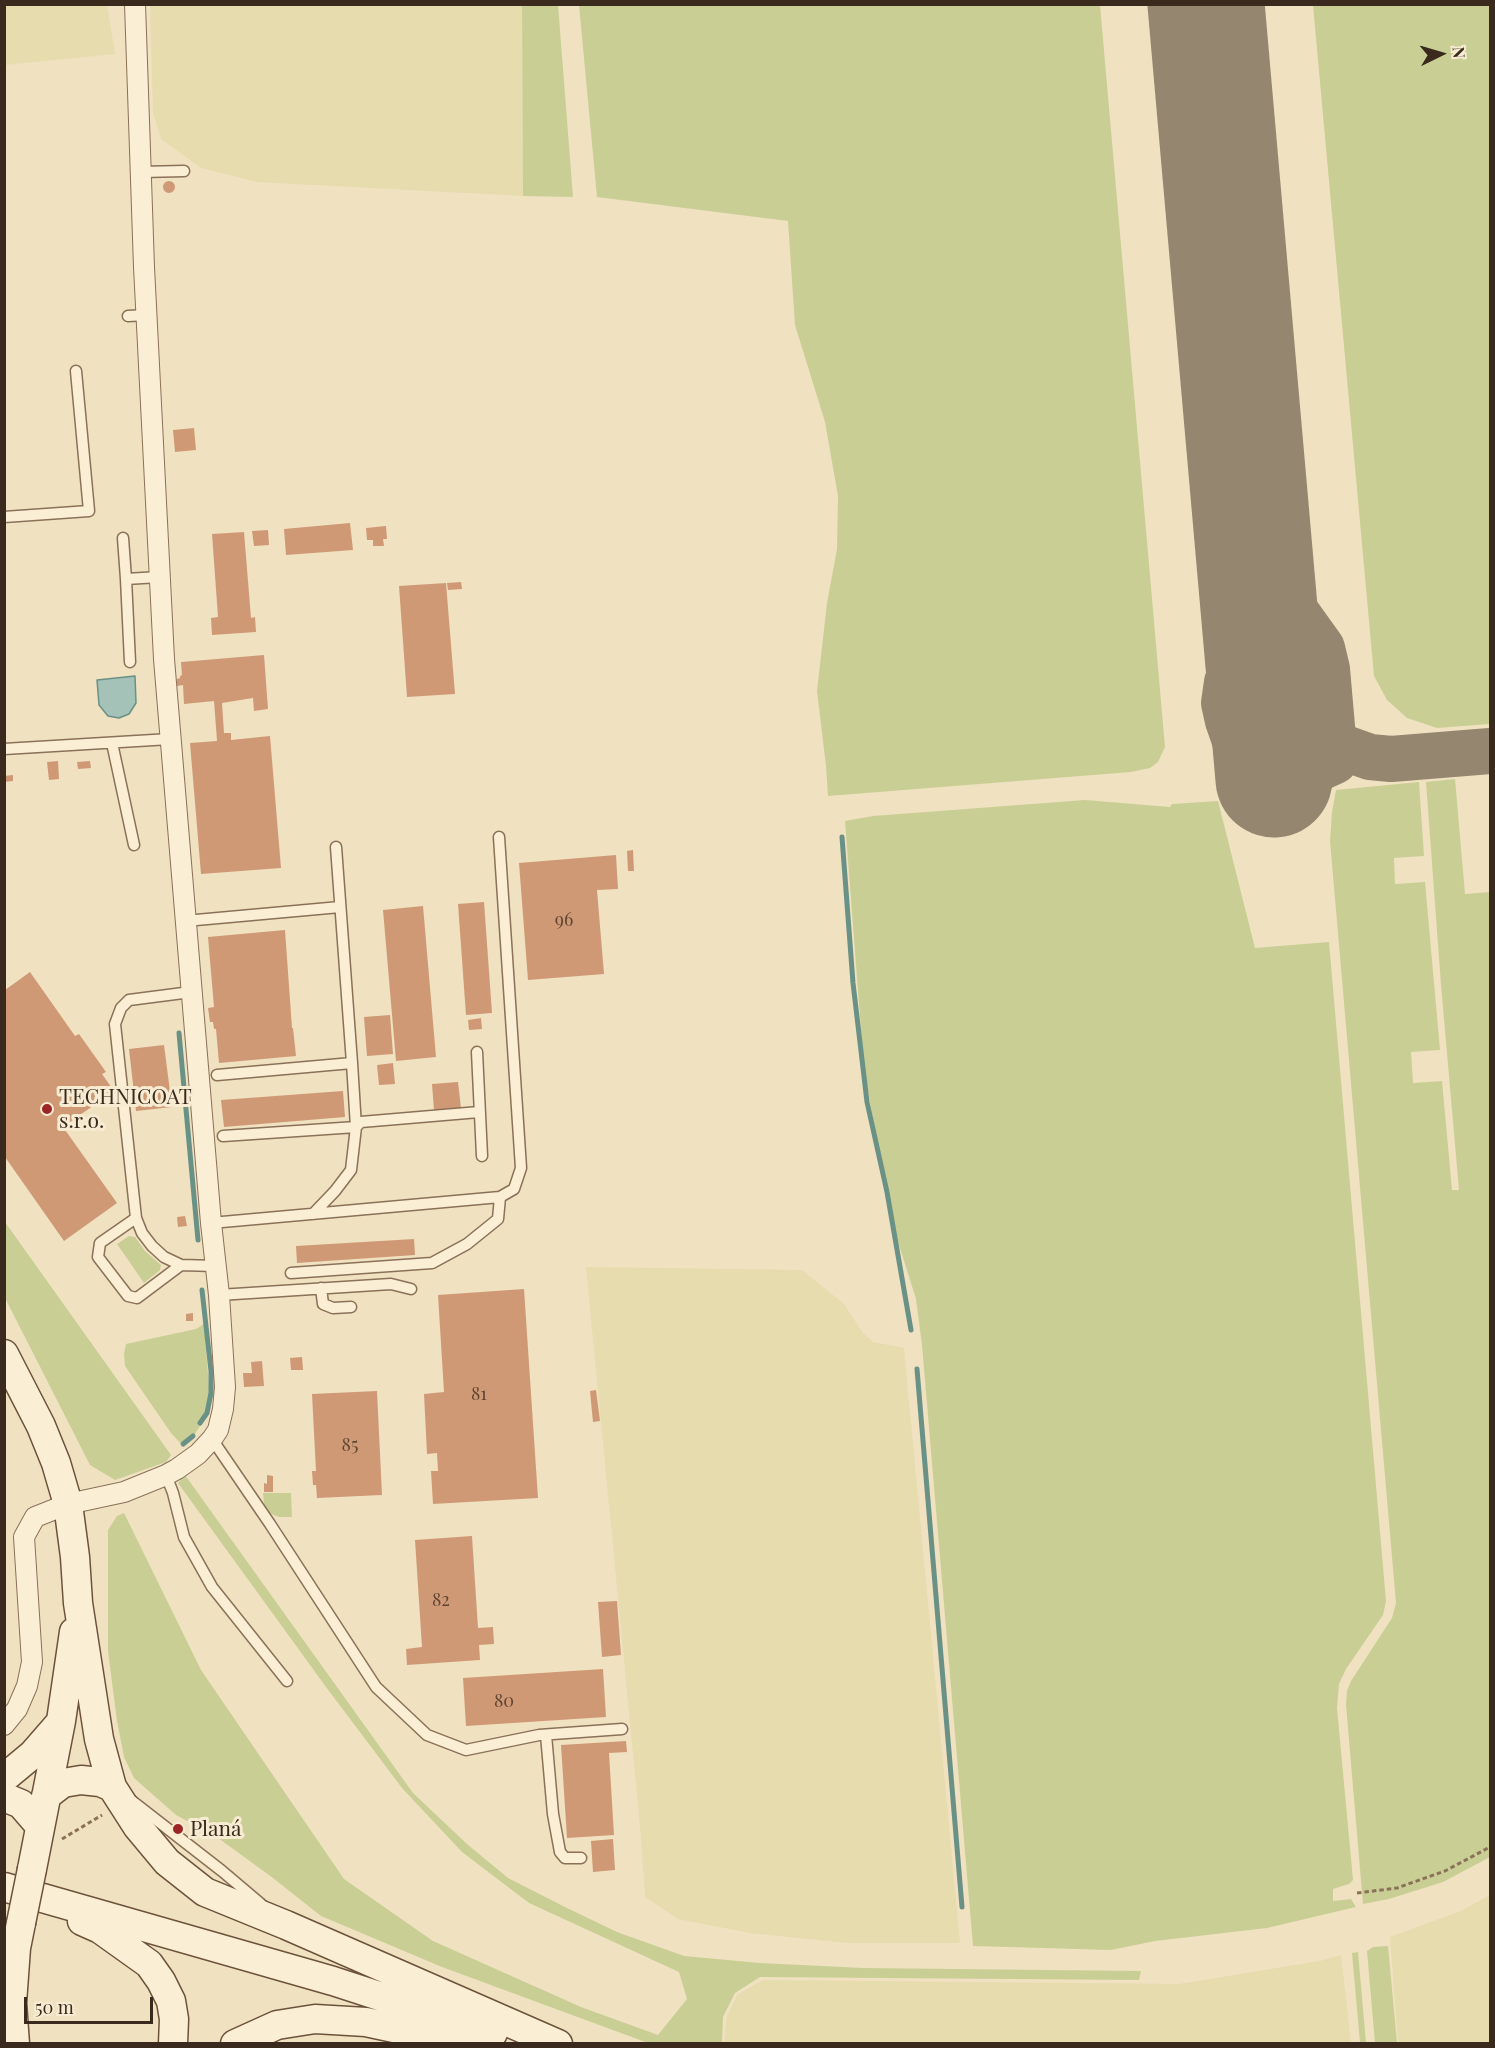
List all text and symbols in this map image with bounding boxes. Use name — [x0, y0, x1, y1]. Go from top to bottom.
north arrow — [1411, 24, 1471, 84]
text: N — [1448, 46, 1470, 59]
house number: 96 — [555, 909, 573, 931]
place label: TECHNICOAT s.r.o. — [59, 1084, 192, 1134]
marker: TECHNICOAT s.r.o. — [40, 1102, 54, 1116]
house number: 81 — [471, 1383, 487, 1405]
house number: 85 — [342, 1434, 358, 1456]
house number: 82 — [432, 1589, 450, 1611]
house number: 80 — [494, 1690, 514, 1712]
place label: Planá — [190, 1816, 242, 1842]
marker: Planá — [171, 1822, 185, 1836]
scale bar — [27, 1985, 156, 2023]
text: 50 m — [35, 1995, 74, 2019]

